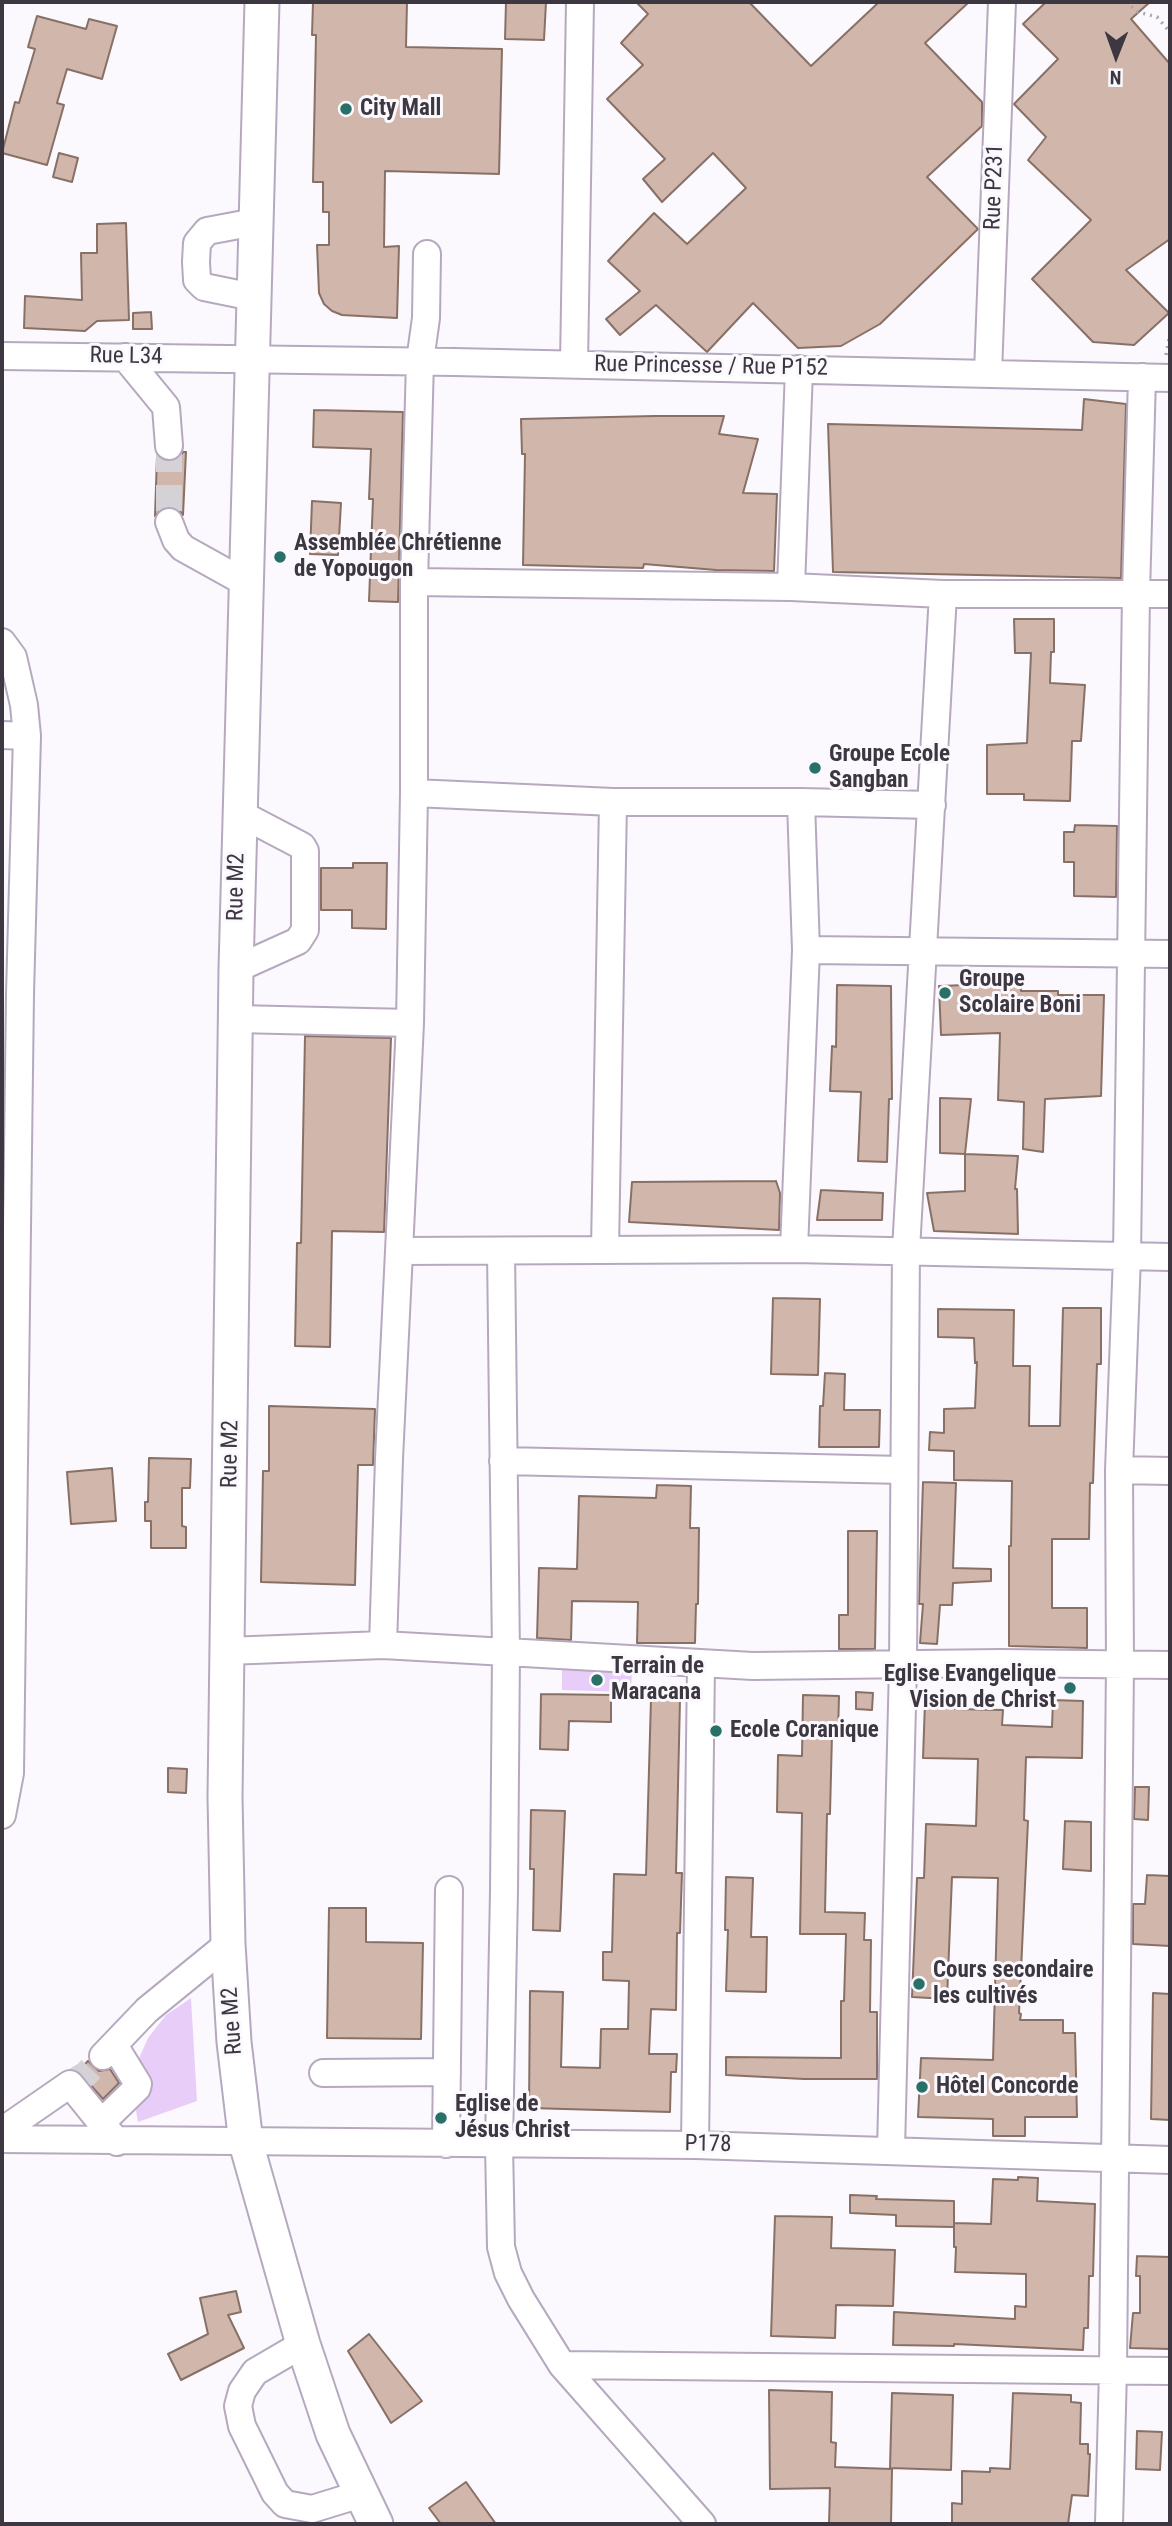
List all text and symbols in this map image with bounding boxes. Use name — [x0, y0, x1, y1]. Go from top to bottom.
north arrow — [1081, 21, 1151, 91]
text: N — [1110, 66, 1122, 89]
place label: City Mall — [360, 95, 441, 123]
marker: City Mall — [338, 101, 354, 117]
street label: Rue P231 — [980, 143, 1010, 231]
street label: Rue L34 — [89, 343, 163, 371]
street label: Rue Princesse / Rue P152 — [594, 351, 828, 383]
place label: Assemblée Chrétienne de Yopougon — [294, 530, 502, 584]
marker: Assemblée Chrétienne de Yopougon — [272, 549, 288, 565]
place label: Groupe Ecole Sangban — [829, 741, 950, 795]
marker: Groupe Ecole Sangban — [807, 760, 823, 776]
street label: Rue M2 — [223, 853, 251, 921]
place label: Groupe Scolaire Boni — [959, 966, 1081, 1020]
marker: Groupe Scolaire Boni — [937, 985, 953, 1001]
street label: Rue M2 — [217, 1420, 245, 1488]
place label: Terrain de Maracana — [611, 1653, 704, 1707]
place label: Eglise Evangelique Vision de Christ — [884, 1661, 1056, 1715]
marker: Terrain de Maracana — [589, 1672, 605, 1688]
marker: Eglise Evangelique Vision de Christ — [1062, 1680, 1078, 1696]
place label: Ecole Coranique — [730, 1717, 879, 1745]
marker: Ecole Coranique — [708, 1723, 724, 1739]
place label: Cours secondaire les cultivés — [933, 1957, 1093, 2011]
marker: Cours secondaire les cultivés — [911, 1976, 927, 1992]
street label: Rue M2 — [217, 1986, 249, 2056]
place label: Hôtel Concorde — [936, 2073, 1078, 2101]
marker: Hôtel Concorde — [914, 2079, 930, 2095]
place label: Eglise de Jésus Christ — [455, 2091, 570, 2145]
marker: Eglise de Jésus Christ — [433, 2110, 449, 2126]
street label: P178 — [684, 2131, 732, 2159]

